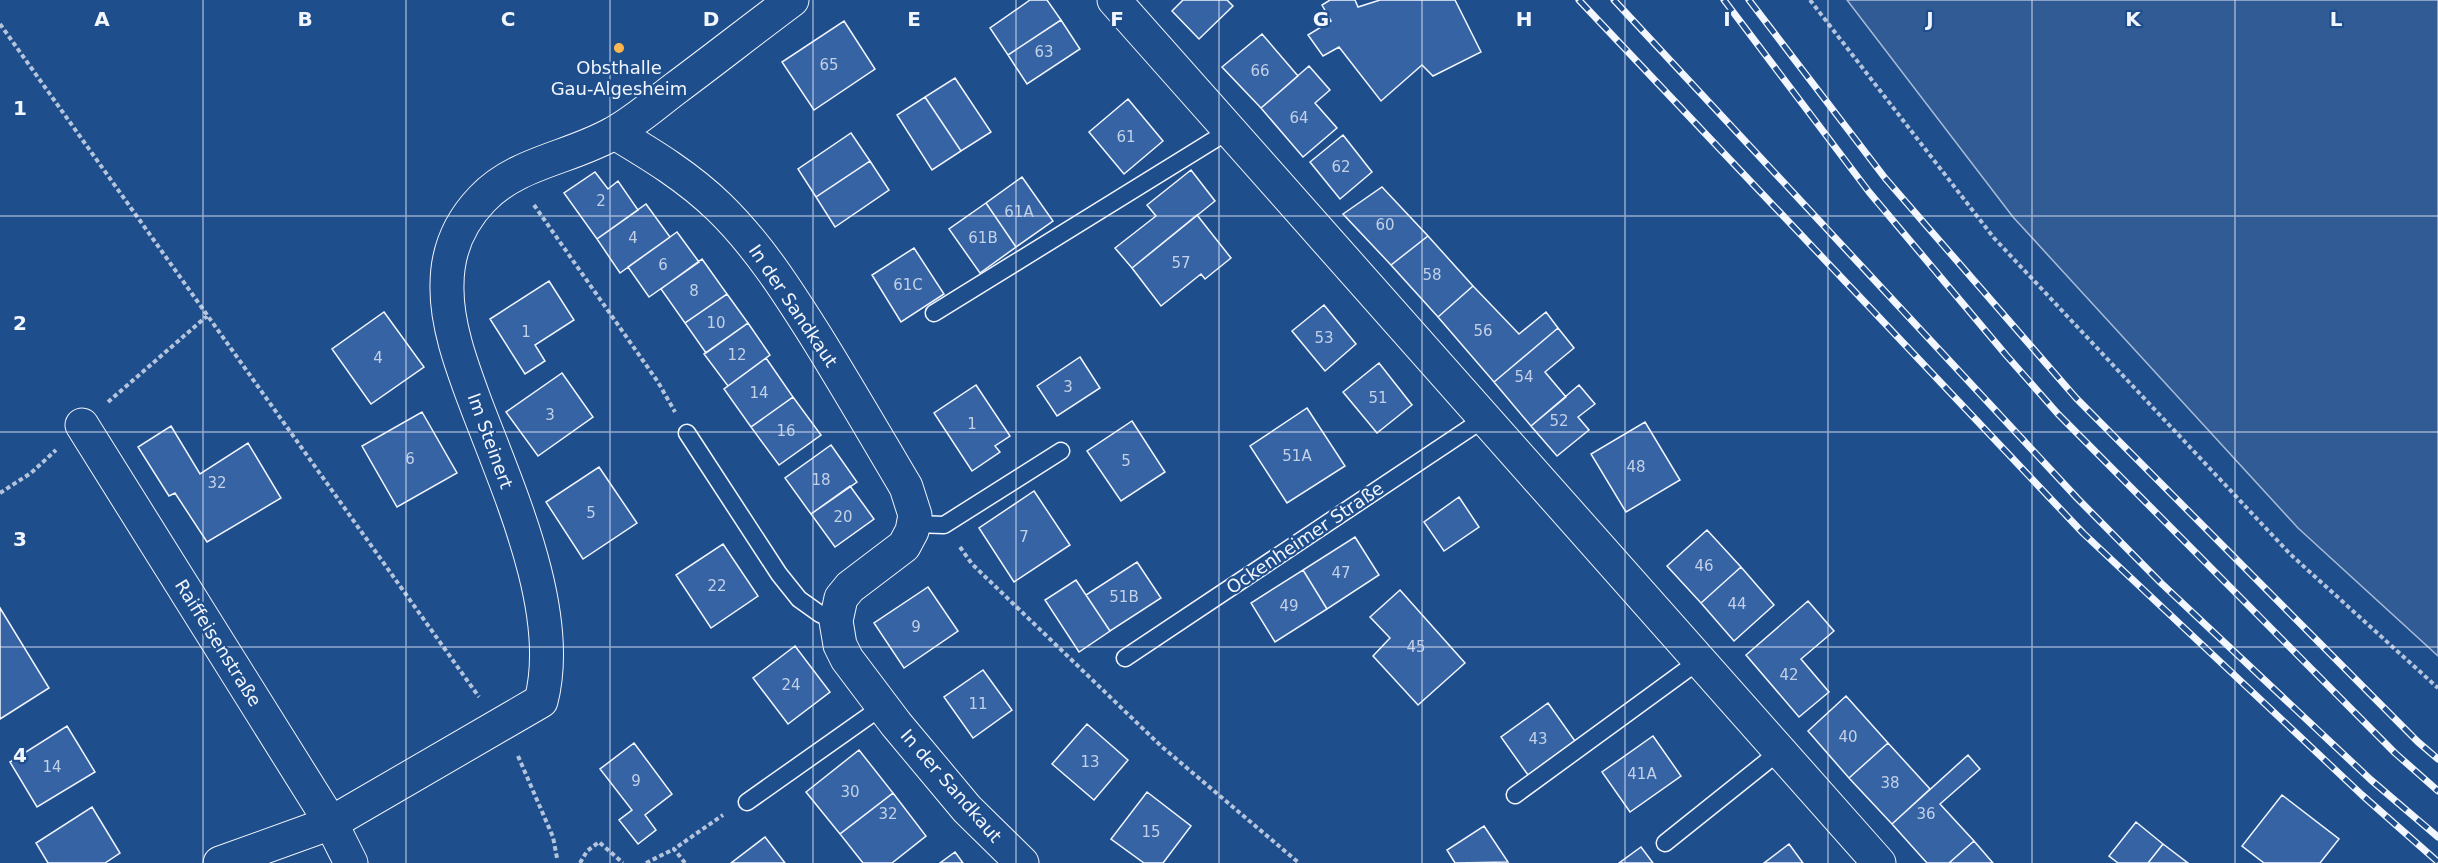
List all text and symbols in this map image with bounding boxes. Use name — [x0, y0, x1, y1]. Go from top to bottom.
text: A — [94, 7, 110, 31]
text: B — [297, 7, 313, 31]
text: C — [501, 7, 515, 31]
text: D — [703, 7, 719, 31]
text: E — [907, 7, 921, 31]
text: F — [1110, 7, 1124, 31]
text: G — [1313, 7, 1329, 31]
text: H — [1516, 7, 1532, 31]
text: I — [1723, 7, 1731, 31]
text: J — [1924, 7, 1934, 31]
text: K — [2125, 7, 2142, 31]
text: L — [2330, 7, 2343, 31]
marker: Obsthalle Gau-Algesheim — [612, 41, 626, 55]
house number: 63 — [1034, 43, 1054, 61]
house number: 65 — [819, 56, 839, 74]
place label: Obsthalle Gau-Algesheim — [551, 57, 687, 99]
house number: 66 — [1250, 62, 1270, 80]
text: 1 — [13, 96, 27, 120]
house number: 64 — [1289, 109, 1309, 127]
house number: 61 — [1116, 128, 1136, 146]
house number: 62 — [1331, 158, 1351, 176]
house number: 2 — [596, 192, 606, 210]
house number: 61A — [1004, 203, 1034, 221]
house number: 60 — [1375, 216, 1395, 234]
house number: 4 — [628, 229, 638, 247]
house number: 61B — [968, 229, 998, 247]
street label: In der Sandkaut — [745, 241, 842, 371]
house number: 57 — [1171, 254, 1191, 272]
house number: 6 — [658, 256, 668, 274]
house number: 58 — [1422, 266, 1442, 284]
house number: 61C — [893, 276, 923, 294]
house number: 8 — [689, 282, 699, 300]
text: 2 — [13, 311, 27, 335]
house number: 10 — [706, 314, 726, 332]
house number: 56 — [1473, 322, 1493, 340]
house number: 1 — [521, 323, 531, 341]
house number: 53 — [1314, 329, 1334, 347]
house number: 12 — [727, 346, 747, 364]
house number: 4 — [373, 349, 383, 367]
house number: 54 — [1514, 368, 1534, 386]
house number: 3 — [1063, 378, 1073, 396]
house number: 14 — [749, 384, 769, 402]
house number: 51 — [1368, 389, 1388, 407]
street label: Im Steinert — [463, 390, 517, 491]
house number: 3 — [545, 406, 555, 424]
house number: 52 — [1549, 412, 1569, 430]
house number: 1 — [967, 415, 977, 433]
house number: 16 — [776, 422, 796, 440]
house number: 51A — [1282, 447, 1312, 465]
house number: 6 — [405, 450, 415, 468]
house number: 5 — [1121, 452, 1131, 470]
house number: 48 — [1626, 458, 1646, 476]
house number: 18 — [811, 471, 831, 489]
house number: 32 — [207, 474, 227, 492]
street label: Ockenheimer Straße — [1222, 477, 1387, 598]
house number: 5 — [586, 504, 596, 522]
house number: 20 — [833, 508, 853, 526]
text: 3 — [13, 527, 27, 551]
house number: 7 — [1019, 528, 1029, 546]
house number: 46 — [1694, 557, 1714, 575]
house number: 47 — [1331, 564, 1351, 582]
street label: Raiffeisenstraße — [171, 575, 266, 710]
house number: 22 — [707, 577, 727, 595]
house number: 51B — [1109, 588, 1139, 606]
house number: 44 — [1727, 595, 1747, 613]
house number: 49 — [1279, 597, 1299, 615]
house number: 9 — [911, 618, 921, 636]
house number: 45 — [1406, 638, 1426, 656]
house number: 42 — [1779, 666, 1799, 684]
house number: 24 — [781, 676, 801, 694]
house number: 11 — [968, 695, 988, 713]
street label: In der Sandkaut — [897, 725, 1006, 847]
house number: 40 — [1838, 728, 1858, 746]
house number: 43 — [1528, 730, 1548, 748]
text: 4 — [13, 743, 27, 767]
house number: 13 — [1080, 753, 1100, 771]
house number: 14 — [42, 758, 62, 776]
house number: 41A — [1627, 765, 1657, 783]
house number: 9 — [631, 772, 641, 790]
house number: 38 — [1880, 774, 1900, 792]
house number: 30 — [840, 783, 860, 801]
house number: 32 — [878, 805, 898, 823]
house number: 36 — [1916, 805, 1936, 823]
house number: 15 — [1141, 823, 1161, 841]

